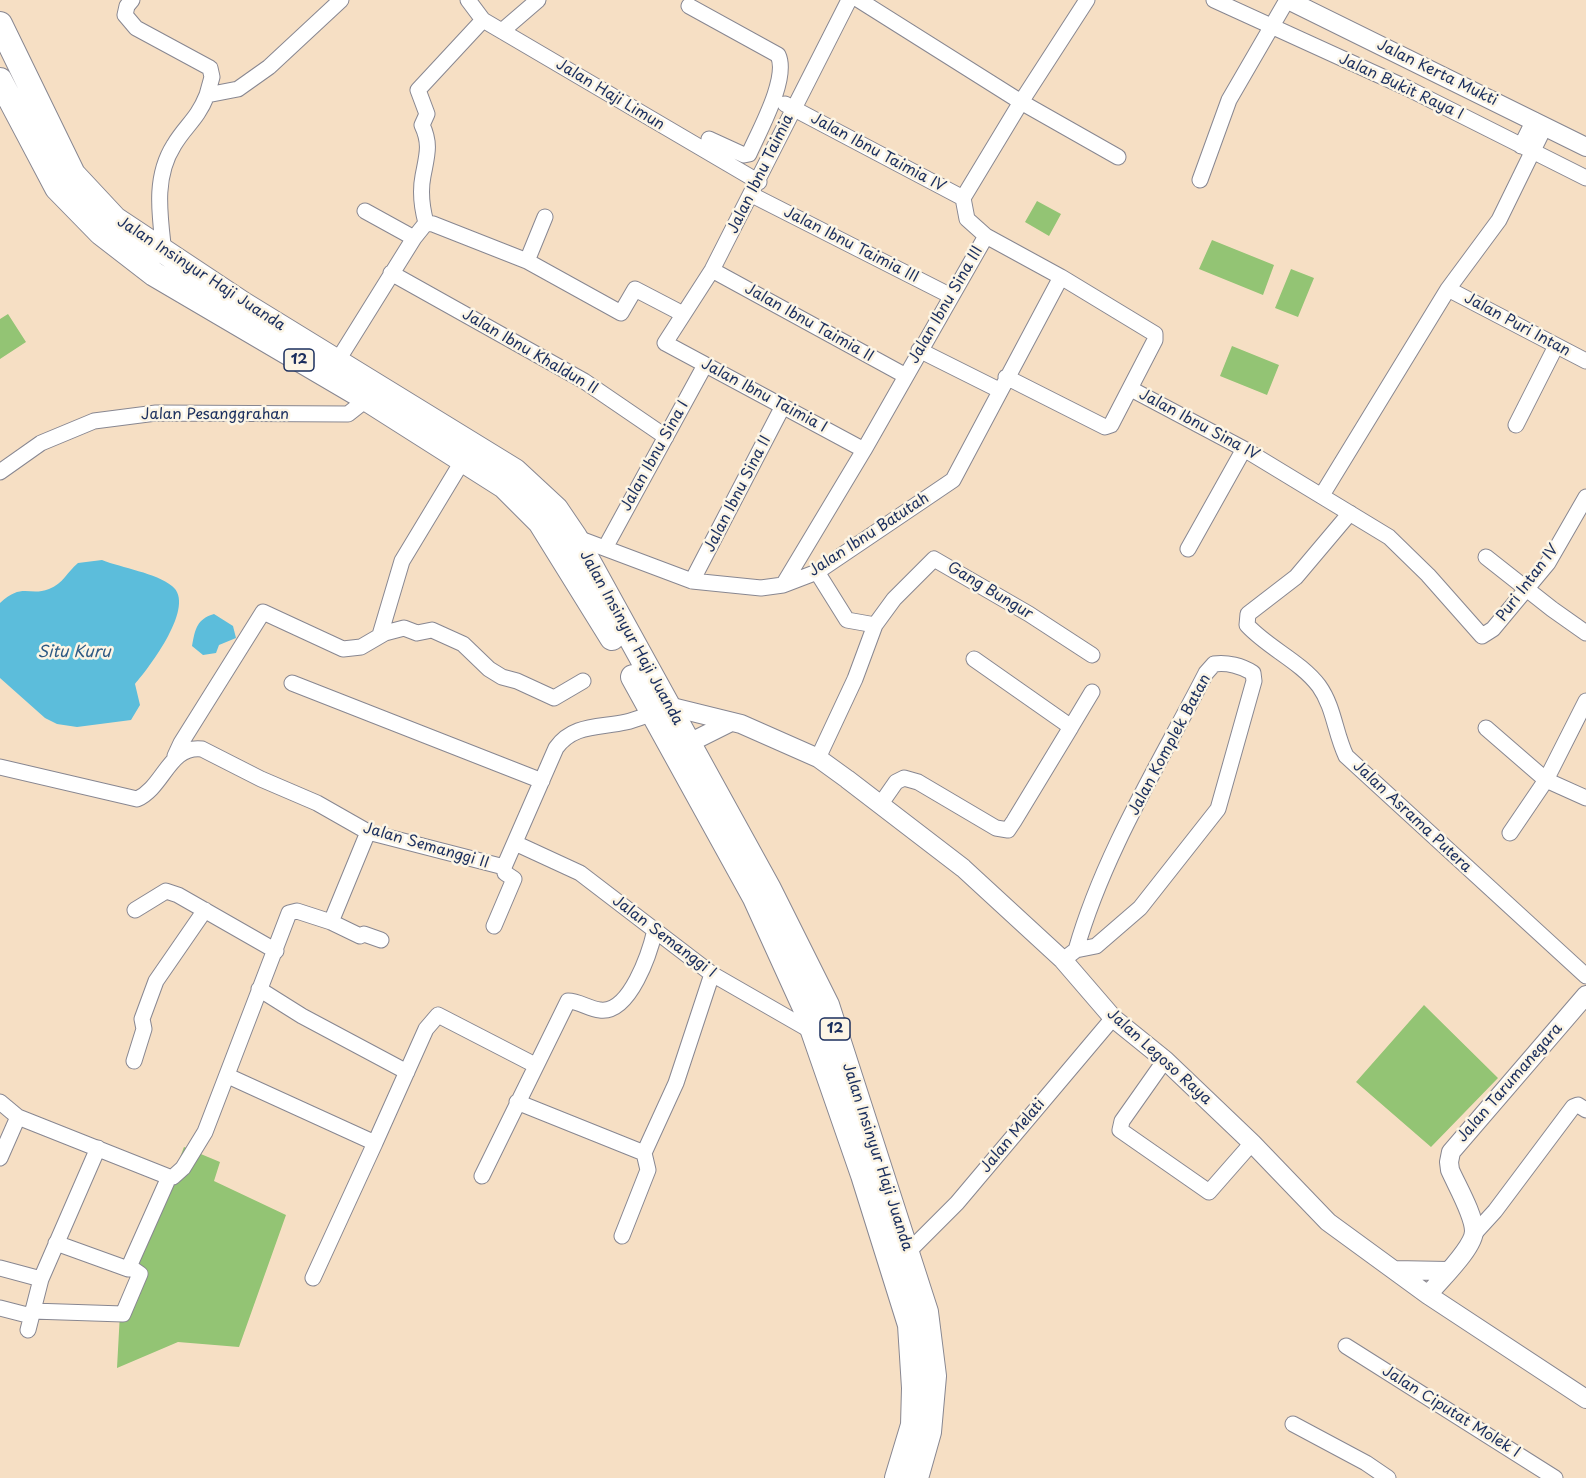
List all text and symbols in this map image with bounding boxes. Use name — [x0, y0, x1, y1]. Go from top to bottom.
street label: Jalan Kerta Mukti — [1374, 36, 1500, 110]
street label: Jalan Bukit Raya I — [1336, 50, 1466, 124]
street label: Jalan Haji Limun — [553, 56, 667, 134]
street label: Jalan Ibnu Taimia IV — [807, 110, 949, 196]
street label: Jalan Ibnu Taimia — [724, 111, 798, 237]
street label: Jalan Ibnu Taimia III — [781, 203, 921, 287]
street label: Jalan Insinyur Haji Juanda — [114, 213, 288, 335]
street label: Jalan Ibnu Sina III — [905, 243, 987, 367]
street label: Jalan Ibnu Taimia II — [741, 280, 877, 366]
street label: Jalan Puri Intan — [1461, 289, 1573, 361]
street label: Jalan Ibnu Khaldun II — [459, 306, 601, 398]
road number: 12 — [284, 349, 314, 371]
street label: Jalan Ibnu Taimia I — [698, 355, 830, 437]
street label: Jalan Ibnu Sina IV — [1136, 386, 1262, 464]
street label: Jalan Ibnu Sina I — [617, 398, 693, 514]
street label: Jalan Pesanggrahan — [141, 406, 289, 424]
street label: Jalan Ibnu Sina II — [701, 433, 775, 555]
street label: Jalan Ibnu Batutah — [806, 489, 932, 581]
street label: Puri Intan IV — [1493, 541, 1563, 625]
street label: Jalan Insinyur Haji Juanda — [575, 548, 687, 728]
street label: Gang Bungur — [944, 558, 1036, 624]
water label: Situ Kuru — [37, 643, 111, 663]
street label: Jalan Komplek Batan — [1125, 671, 1215, 819]
street label: Jalan Asrama Putera — [1349, 757, 1475, 877]
street label: Jalan Semanggi II — [361, 819, 491, 873]
street label: Jalan Semanggi I — [608, 892, 720, 982]
street label: Jalan Legoso Raya — [1103, 1005, 1215, 1109]
road number: 12 — [820, 1018, 850, 1040]
street label: Jalan Tarumanegara — [1454, 1020, 1566, 1146]
street label: Jalan Insinyur Haji Juanda — [838, 1061, 916, 1253]
street label: Jalan Melati — [977, 1095, 1049, 1177]
street label: Jalan Ciputat Molek I — [1379, 1362, 1523, 1462]

